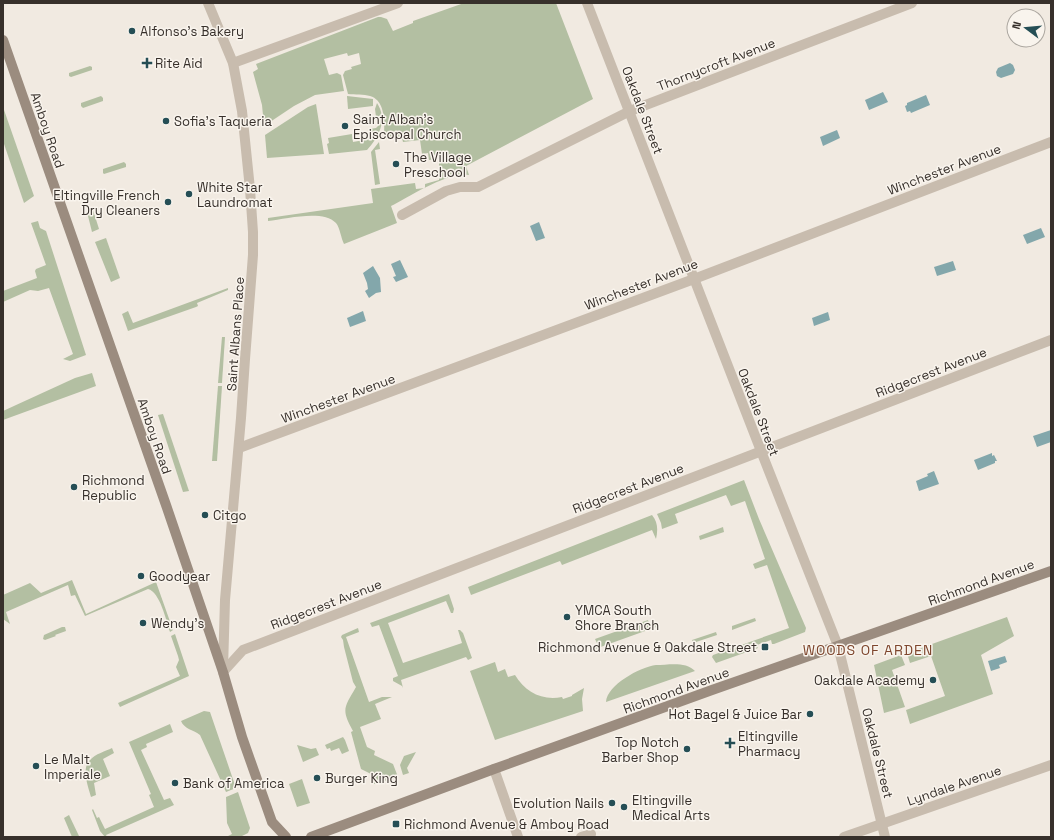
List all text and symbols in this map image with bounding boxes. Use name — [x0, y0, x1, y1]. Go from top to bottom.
north arrow — [1006, 8, 1046, 48]
text: N — [1009, 20, 1024, 31]
place label: Alfonso's Bakery — [140, 23, 244, 40]
marker: Alfonso's Bakery — [127, 26, 137, 36]
street label: Thornycroft Avenue — [655, 34, 778, 95]
place label: Rite Aid — [155, 55, 203, 72]
marker: Rite Aid — [142, 58, 152, 68]
street label: Oakdale Street — [618, 64, 667, 156]
street label: Amboy Road — [27, 90, 68, 170]
place label: Saint Alban's Episcopal Church — [353, 111, 462, 143]
place label: Sofia's Taqueria — [174, 113, 272, 130]
marker: Sofia's Taqueria — [161, 116, 171, 126]
marker: Saint Alban's Episcopal Church — [340, 121, 350, 131]
street label: Winchester Avenue — [885, 140, 1003, 199]
place label: The Village Preschool — [404, 149, 471, 181]
marker: The Village Preschool — [391, 159, 401, 169]
place label: White Star Laundromat — [197, 179, 273, 211]
place label: Eltingville French Dry Cleaners — [53, 187, 160, 219]
marker: White Star Laundromat — [184, 189, 194, 199]
marker: Eltingville French Dry Cleaners — [163, 197, 173, 207]
street label: Winchester Avenue — [582, 255, 700, 314]
street label: Saint Albans Place — [223, 276, 248, 392]
street label: Ridgecrest Avenue — [873, 343, 989, 401]
street label: Oakdale Street — [734, 366, 783, 458]
street label: Winchester Avenue — [279, 370, 398, 427]
street label: Amboy Road — [134, 396, 175, 476]
street label: Ridgecrest Avenue — [570, 459, 686, 517]
place label: Richmond Republic — [82, 472, 145, 504]
marker: Richmond Republic — [69, 482, 79, 492]
place label: Citgo — [213, 507, 247, 524]
marker: Citgo — [200, 510, 210, 520]
street label: Richmond Avenue — [926, 555, 1037, 610]
place label: Goodyear — [149, 568, 210, 585]
marker: Goodyear — [136, 571, 146, 581]
street label: Ridgecrest Avenue — [268, 575, 384, 633]
place label: YMCA South Shore Branch — [575, 602, 659, 634]
marker: YMCA South Shore Branch — [562, 612, 572, 622]
place label: Wendy's — [151, 615, 204, 632]
marker: Wendy's — [138, 618, 148, 628]
place label: Richmond Avenue & Oakdale Street — [538, 639, 757, 656]
district label: WOODS OF ARDEN — [803, 641, 933, 659]
marker: Richmond Avenue & Oakdale Street — [760, 642, 770, 652]
street label: Richmond Avenue — [621, 663, 732, 718]
place label: Oakdale Academy — [814, 672, 925, 689]
marker: Oakdale Academy — [928, 675, 938, 685]
place label: Hot Bagel & Juice Bar — [668, 706, 802, 723]
street label: Oakdale Street — [858, 706, 897, 800]
marker: Hot Bagel & Juice Bar — [805, 709, 815, 719]
place label: Eltingville Pharmacy — [738, 728, 800, 760]
place label: Top Notch Barber Shop — [601, 734, 679, 766]
marker: Eltingville Pharmacy — [725, 738, 735, 748]
marker: Top Notch Barber Shop — [682, 744, 692, 754]
place label: Le Malt Imperiale — [44, 751, 101, 783]
marker: Le Malt Imperiale — [31, 761, 41, 771]
street label: Lyndale Avenue — [905, 761, 1004, 810]
place label: Burger King — [325, 770, 398, 787]
marker: Burger King — [312, 773, 322, 783]
place label: Bank of America — [183, 775, 285, 792]
marker: Bank of America — [170, 778, 180, 788]
place label: Eltingville Medical Arts — [632, 792, 710, 824]
place label: Evolution Nails — [513, 795, 604, 812]
marker: Evolution Nails — [607, 798, 617, 808]
marker: Eltingville Medical Arts — [619, 802, 629, 812]
place label: Richmond Avenue & Amboy Road — [404, 816, 609, 833]
marker: Richmond Avenue & Amboy Road — [391, 819, 401, 829]

